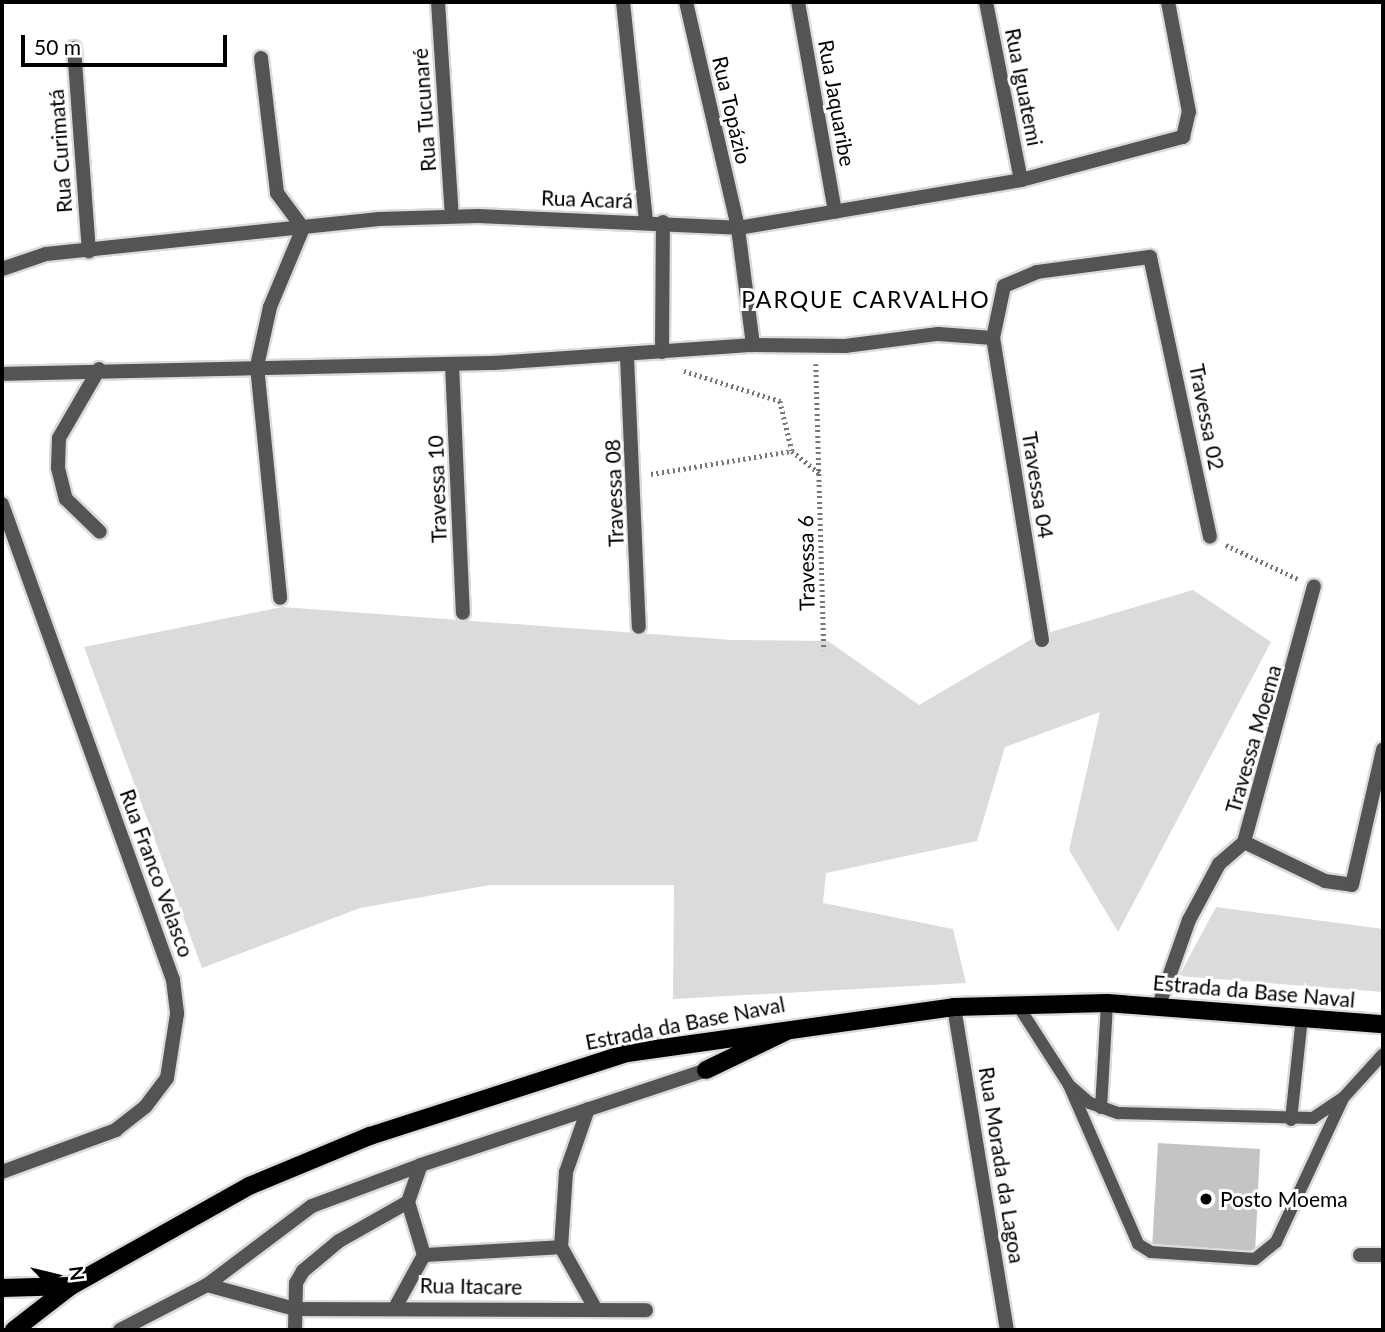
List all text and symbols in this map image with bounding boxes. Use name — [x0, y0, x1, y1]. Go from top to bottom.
scale bar — [24, 21, 231, 65]
street label: Rua Iguatemi — [1000, 26, 1048, 148]
text: 50 m — [34, 34, 81, 59]
street label: Rua Jaquaribe — [813, 38, 861, 168]
street label: Rua Tucunaré — [407, 47, 441, 173]
street label: Rua Topázio — [707, 53, 757, 167]
street label: Rua Curimatá — [43, 88, 77, 214]
street label: Rua Acará — [540, 185, 634, 213]
district label: PARQUE CARVALHO — [743, 285, 989, 313]
street label: Travessa 02 — [1184, 362, 1230, 472]
street label: Travessa 04 — [1017, 430, 1059, 540]
street label: Travessa 10 — [423, 435, 451, 543]
street label: Travessa 08 — [600, 439, 628, 547]
street label: Travessa 6 — [793, 515, 819, 611]
street label: Travessa Moema — [1220, 662, 1286, 816]
street label: Rua Franco Velasco — [115, 785, 199, 961]
street label: Estrada da Base Naval — [1152, 970, 1356, 1012]
street label: Estrada da Base Naval — [583, 991, 787, 1055]
street label: Rua Morada da Lagoa — [974, 1065, 1030, 1265]
place label: Posto Moema — [1220, 1186, 1348, 1212]
marker: Posto Moema — [1198, 1191, 1214, 1207]
north arrow — [21, 1241, 91, 1311]
text: N — [65, 1265, 90, 1282]
street label: Rua Itacare — [420, 1273, 522, 1299]

